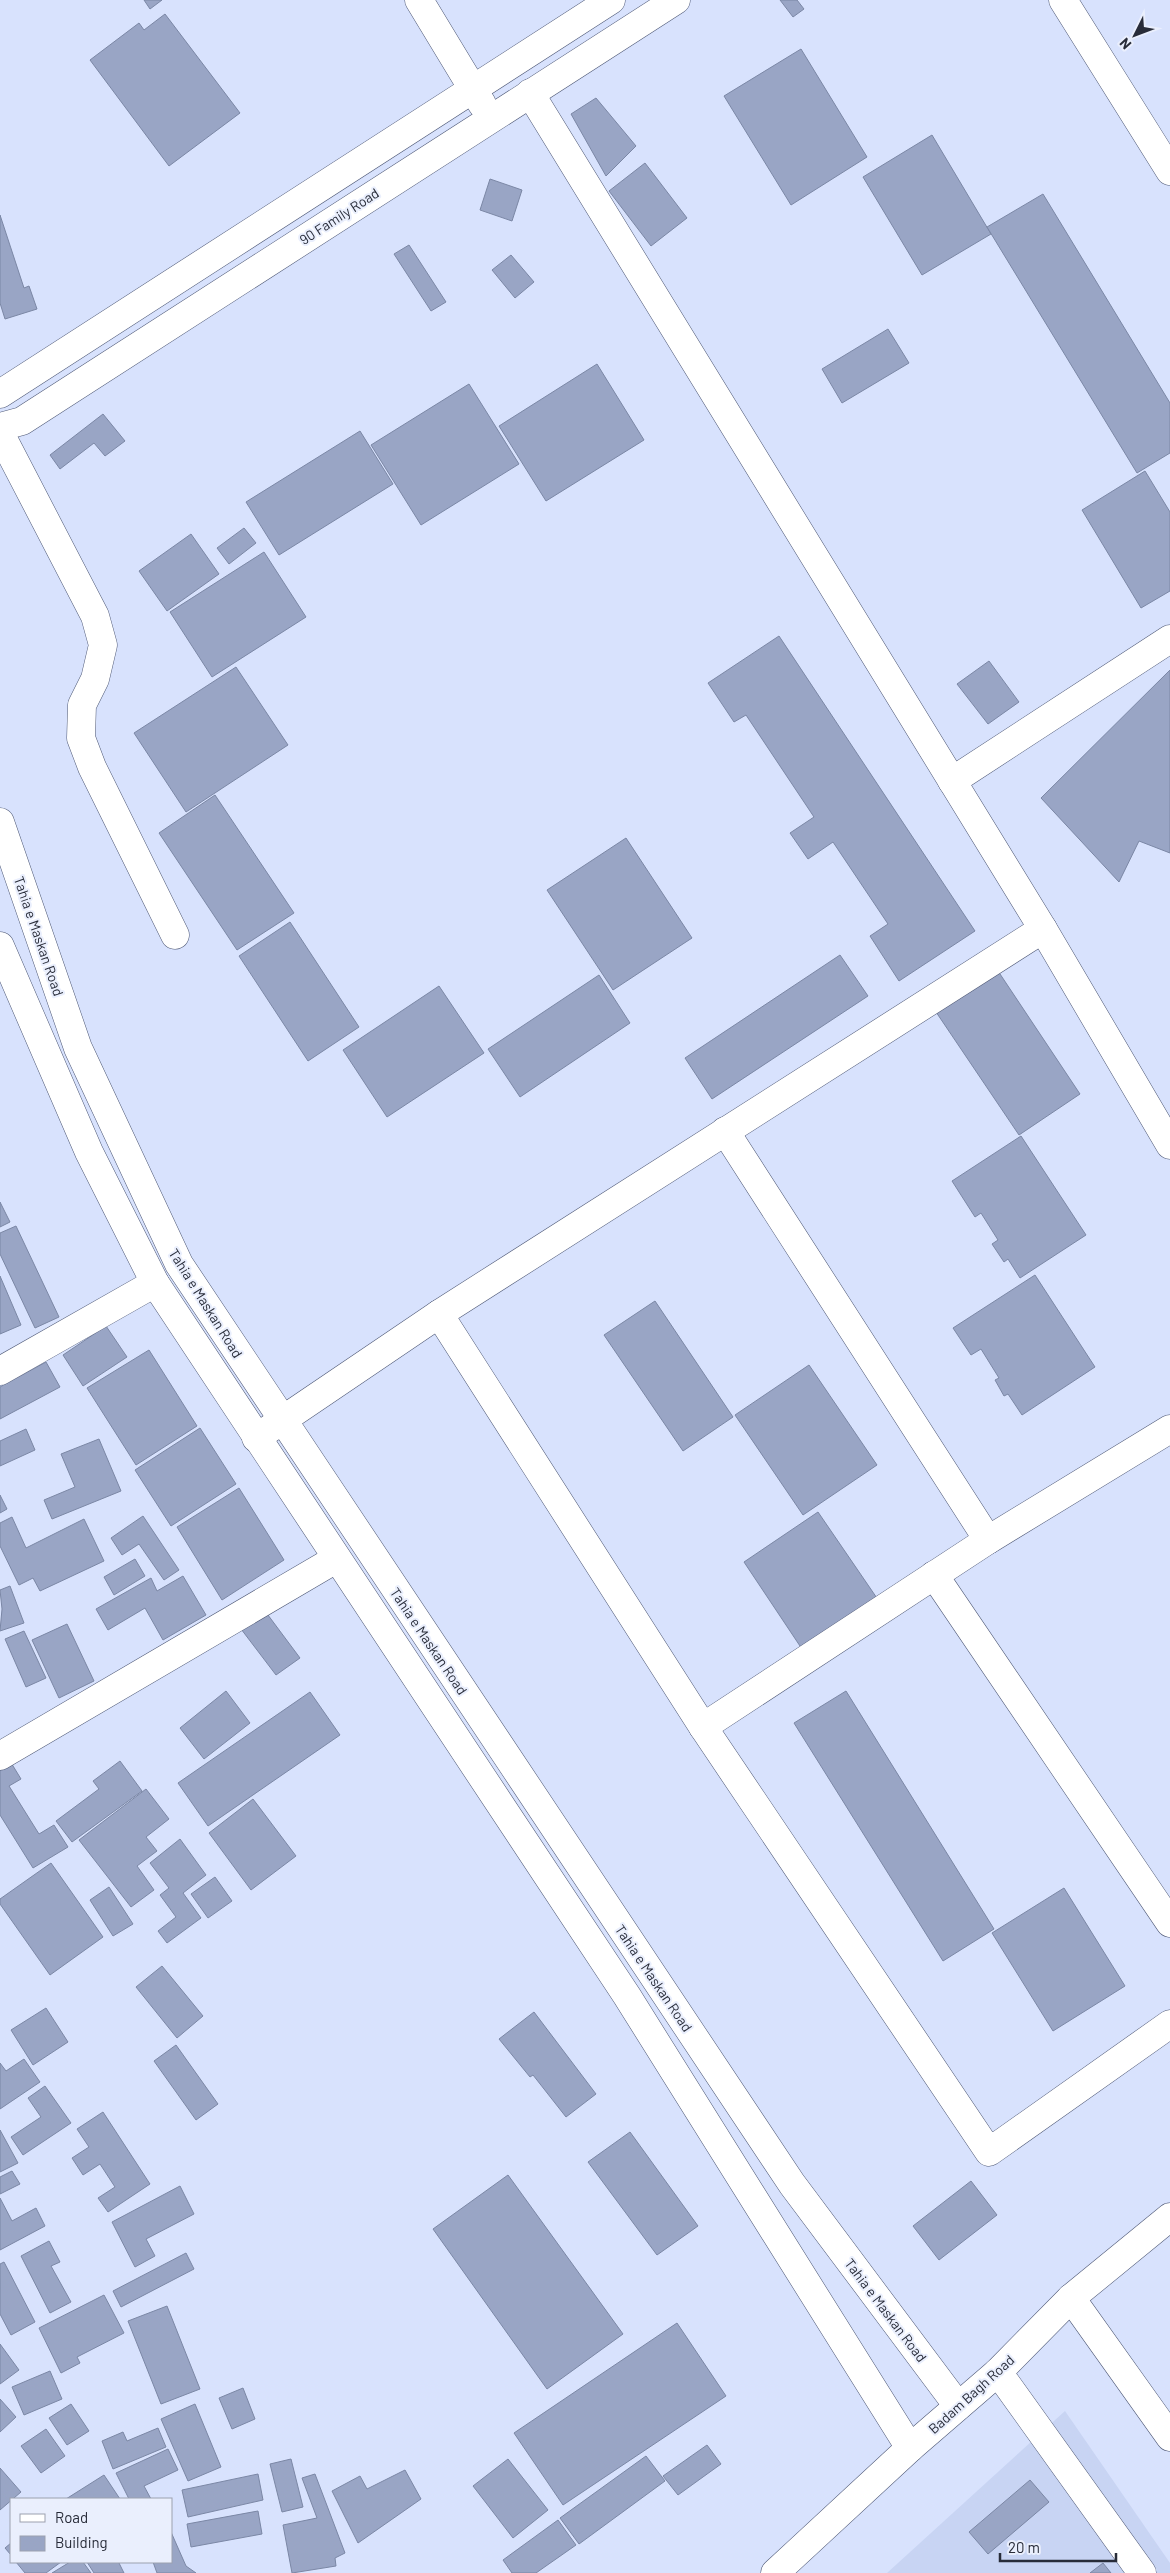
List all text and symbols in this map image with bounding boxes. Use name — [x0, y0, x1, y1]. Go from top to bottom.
north arrow — [1110, 10, 1160, 60]
text: N — [1116, 35, 1134, 53]
street label: 90 Family Road — [296, 184, 382, 248]
street label: Tahia e Maskan Road — [11, 874, 67, 998]
street label: Tahia e Maskan Road — [166, 1245, 246, 1361]
street label: Tahia e Maskan Road — [387, 1584, 471, 1698]
street label: Tahia e Maskan Road — [612, 1921, 696, 2035]
street label: Tahia e Maskan Road — [841, 2255, 931, 2365]
street label: Badam Bagh Road — [925, 2351, 1017, 2437]
legend — [10, 2498, 172, 2563]
text: Road — [55, 2508, 88, 2526]
scale bar — [1000, 2530, 1116, 2562]
text: Building — [55, 2533, 108, 2551]
text: 20 m — [1008, 2538, 1040, 2556]

